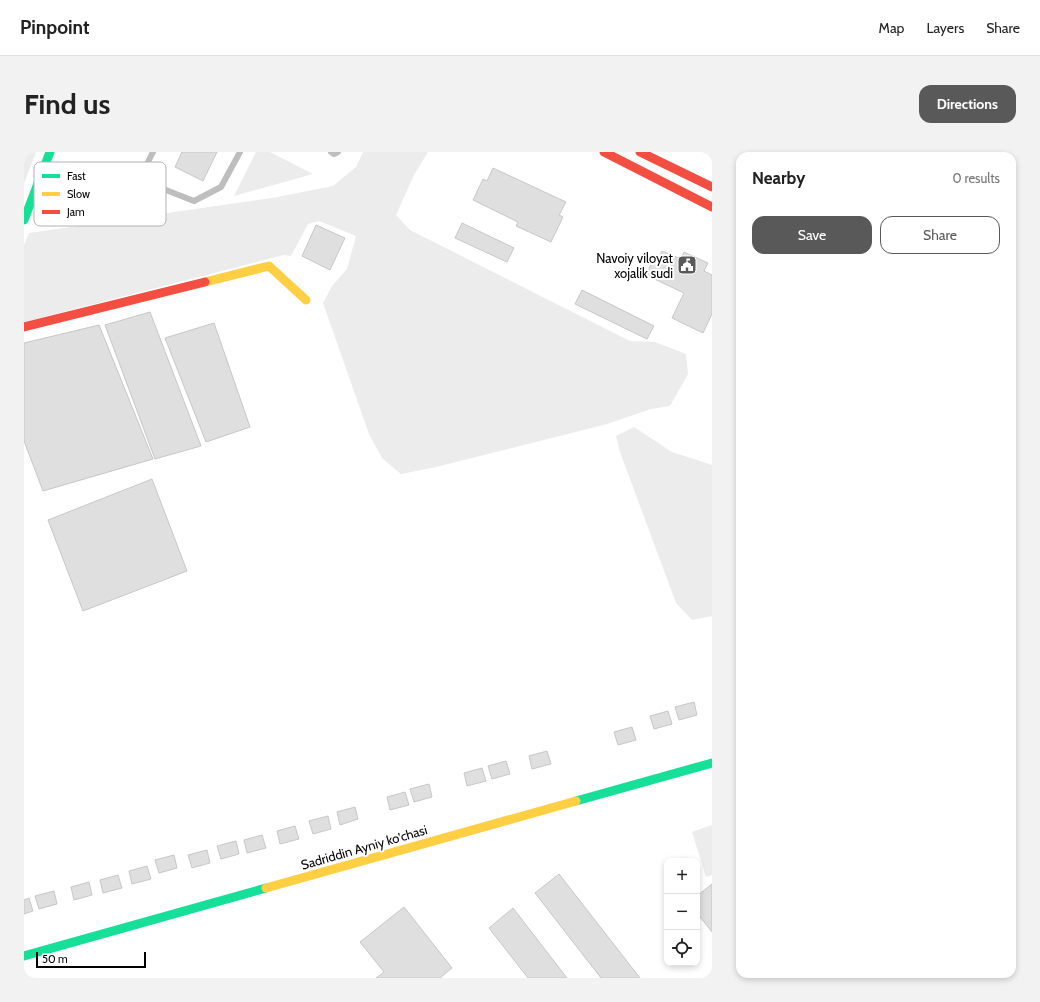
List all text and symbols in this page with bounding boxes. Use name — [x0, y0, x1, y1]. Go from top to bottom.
text: Pinpoint — [20, 16, 89, 39]
text: Map — [879, 19, 904, 37]
text: Layers — [926, 19, 964, 37]
text: Share — [986, 19, 1020, 37]
button: Directions — [919, 85, 1016, 123]
text: Find us — [24, 87, 110, 121]
legend — [34, 162, 166, 226]
text: Nearby — [752, 168, 805, 188]
text: Fast — [67, 169, 86, 183]
text: 0 results — [952, 170, 1000, 186]
text: Slow — [67, 187, 90, 201]
text: Jam — [66, 205, 85, 219]
button: Save — [752, 216, 872, 254]
button: Share — [880, 216, 1000, 254]
place label: Navoiy viloyat xojalik sudi — [596, 250, 674, 282]
public building icon: Navoiy viloyat xojalik sudi — [676, 254, 698, 276]
street label: Sadriddin Ayniy ko'chasi — [299, 821, 429, 873]
map controls — [664, 858, 700, 966]
button: + — [664, 858, 700, 894]
button: − — [664, 894, 700, 930]
button: locate — [664, 930, 700, 966]
scale bar — [36, 950, 146, 969]
text: 50 m — [42, 952, 68, 966]

